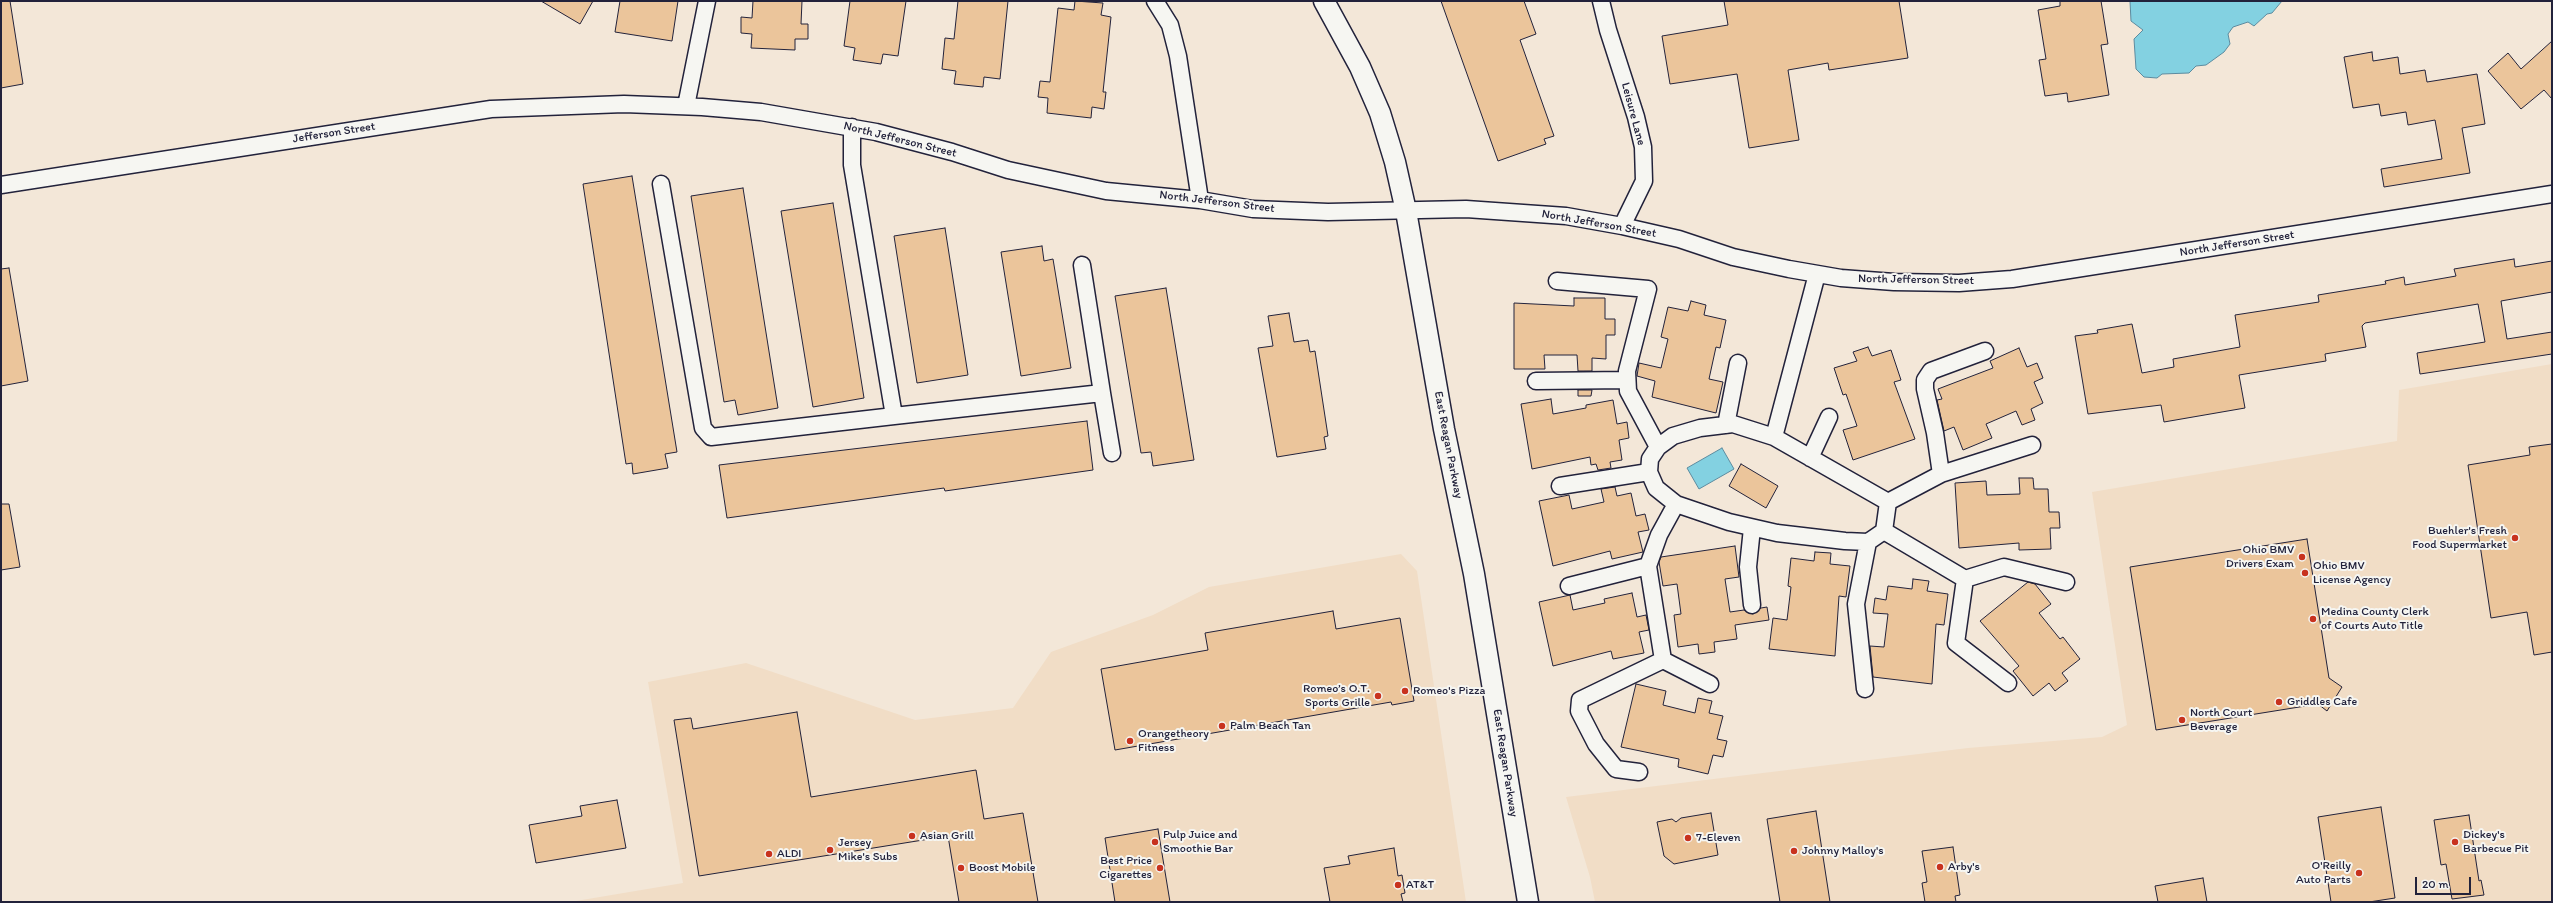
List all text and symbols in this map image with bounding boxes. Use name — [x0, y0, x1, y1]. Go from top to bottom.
street label: Leisure Lane — [1618, 81, 1648, 147]
street label: Jefferson Street — [292, 119, 376, 147]
street label: North Jefferson Street — [842, 119, 958, 161]
street label: North Jefferson Street — [1159, 188, 1275, 216]
street label: North Jefferson Street — [1541, 207, 1657, 241]
street label: North Jefferson Street — [2179, 228, 2295, 260]
street label: North Jefferson Street — [1858, 272, 1974, 288]
street label: East Reagan Parkway — [1431, 390, 1465, 500]
place label: Buehler's Fresh Food Supermarket — [2412, 524, 2507, 552]
marker: Buehler's Fresh Food Supermarket — [2510, 533, 2520, 543]
place label: Ohio BMV Drivers Exam — [2226, 543, 2294, 571]
marker: Ohio BMV Drivers Exam — [2297, 552, 2307, 562]
place label: Ohio BMV License Agency — [2313, 559, 2391, 587]
marker: Ohio BMV License Agency — [2300, 568, 2310, 578]
place label: Medina County Clerk of Courts Auto Title — [2321, 605, 2429, 633]
marker: Medina County Clerk of Courts Auto Title — [2308, 614, 2318, 624]
place label: Romeo’s O.T. Sports Grille — [1303, 682, 1370, 710]
place label: Romeo's Pizza — [1413, 684, 1485, 698]
marker: Romeo's Pizza — [1400, 686, 1410, 696]
marker: Romeo’s O.T. Sports Grille — [1373, 691, 1383, 701]
place label: Griddles Cafe — [2287, 695, 2357, 709]
marker: Griddles Cafe — [2274, 697, 2284, 707]
place label: North Court Beverage — [2190, 706, 2252, 734]
street label: East Reagan Parkway — [1489, 708, 1521, 818]
marker: North Court Beverage — [2177, 715, 2187, 725]
place label: Palm Beach Tan — [1230, 719, 1311, 733]
marker: Palm Beach Tan — [1217, 721, 1227, 731]
place label: Orangetheory Fitness — [1138, 727, 1209, 755]
marker: Orangetheory Fitness — [1125, 736, 1135, 746]
place label: Pulp Juice and Smoothie Bar — [1163, 828, 1238, 856]
place label: Dickey's Barbecue Pit — [2463, 828, 2529, 856]
place label: Asian Grill — [920, 829, 974, 843]
marker: Asian Grill — [907, 831, 917, 841]
place label: 7-Eleven — [1696, 831, 1741, 845]
marker: 7-Eleven — [1683, 833, 1693, 843]
place label: Jersey Mike's Subs — [838, 836, 898, 864]
marker: Pulp Juice and Smoothie Bar — [1150, 837, 1160, 847]
marker: Dickey's Barbecue Pit — [2450, 837, 2460, 847]
place label: Johnny Malloy's — [1802, 844, 1884, 858]
marker: Jersey Mike's Subs — [825, 845, 835, 855]
marker: Johnny Malloy's — [1789, 846, 1799, 856]
place label: ALDI — [777, 847, 801, 861]
marker: ALDI — [764, 849, 774, 859]
place label: Best Price Cigarettes — [1099, 854, 1152, 882]
place label: O'Reilly Auto Parts — [2296, 859, 2351, 887]
place label: Arby's — [1948, 860, 1980, 874]
place label: Boost Mobile — [969, 861, 1036, 875]
marker: Arby's — [1935, 862, 1945, 872]
marker: Boost Mobile — [956, 863, 966, 873]
marker: Best Price Cigarettes — [1155, 863, 1165, 873]
marker: O'Reilly Auto Parts — [2354, 868, 2364, 878]
scale bar — [2417, 869, 2473, 895]
text: 20 m — [2422, 877, 2449, 891]
place label: AT&T — [1406, 878, 1434, 892]
marker: AT&T — [1393, 880, 1403, 890]

